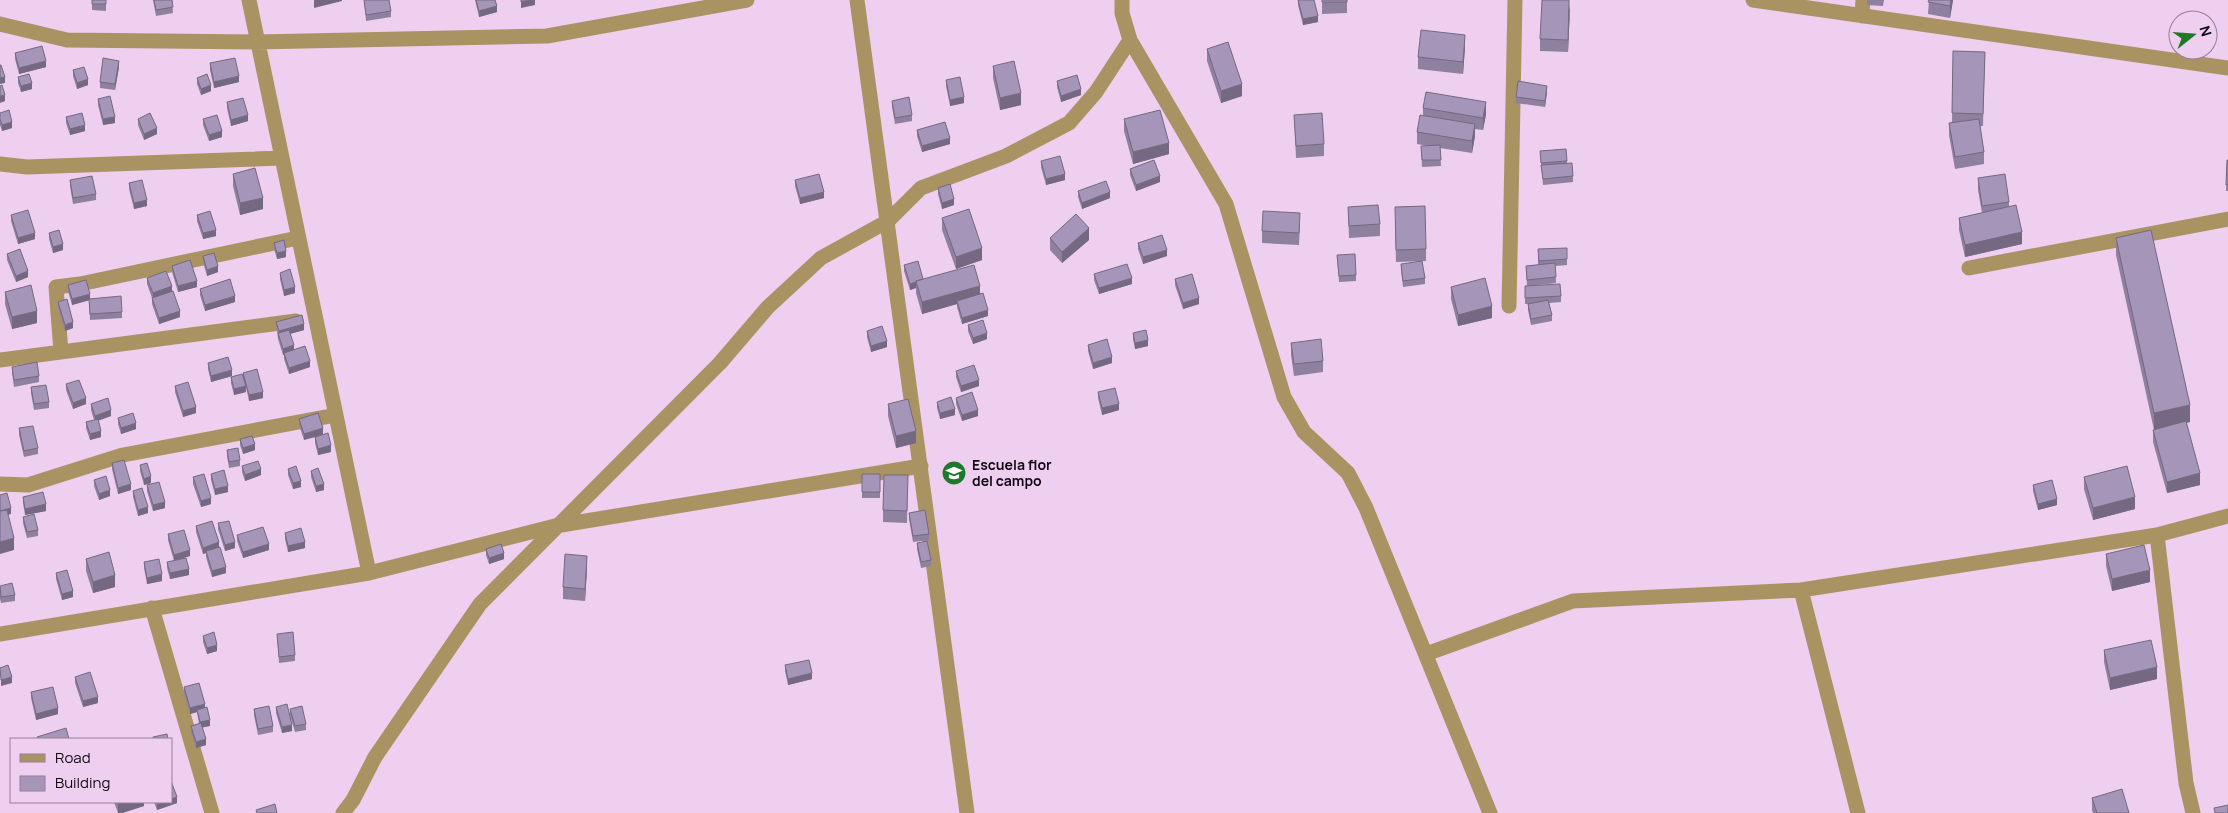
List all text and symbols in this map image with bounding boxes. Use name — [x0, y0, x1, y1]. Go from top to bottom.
north arrow — [2168, 10, 2218, 60]
text: N — [2195, 23, 2216, 39]
place label: Escuela flor del campo — [972, 455, 1052, 490]
school or university icon: Escuela flor del campo — [941, 460, 967, 486]
legend — [10, 738, 172, 803]
text: Road — [55, 747, 91, 768]
text: Building — [55, 772, 110, 793]

